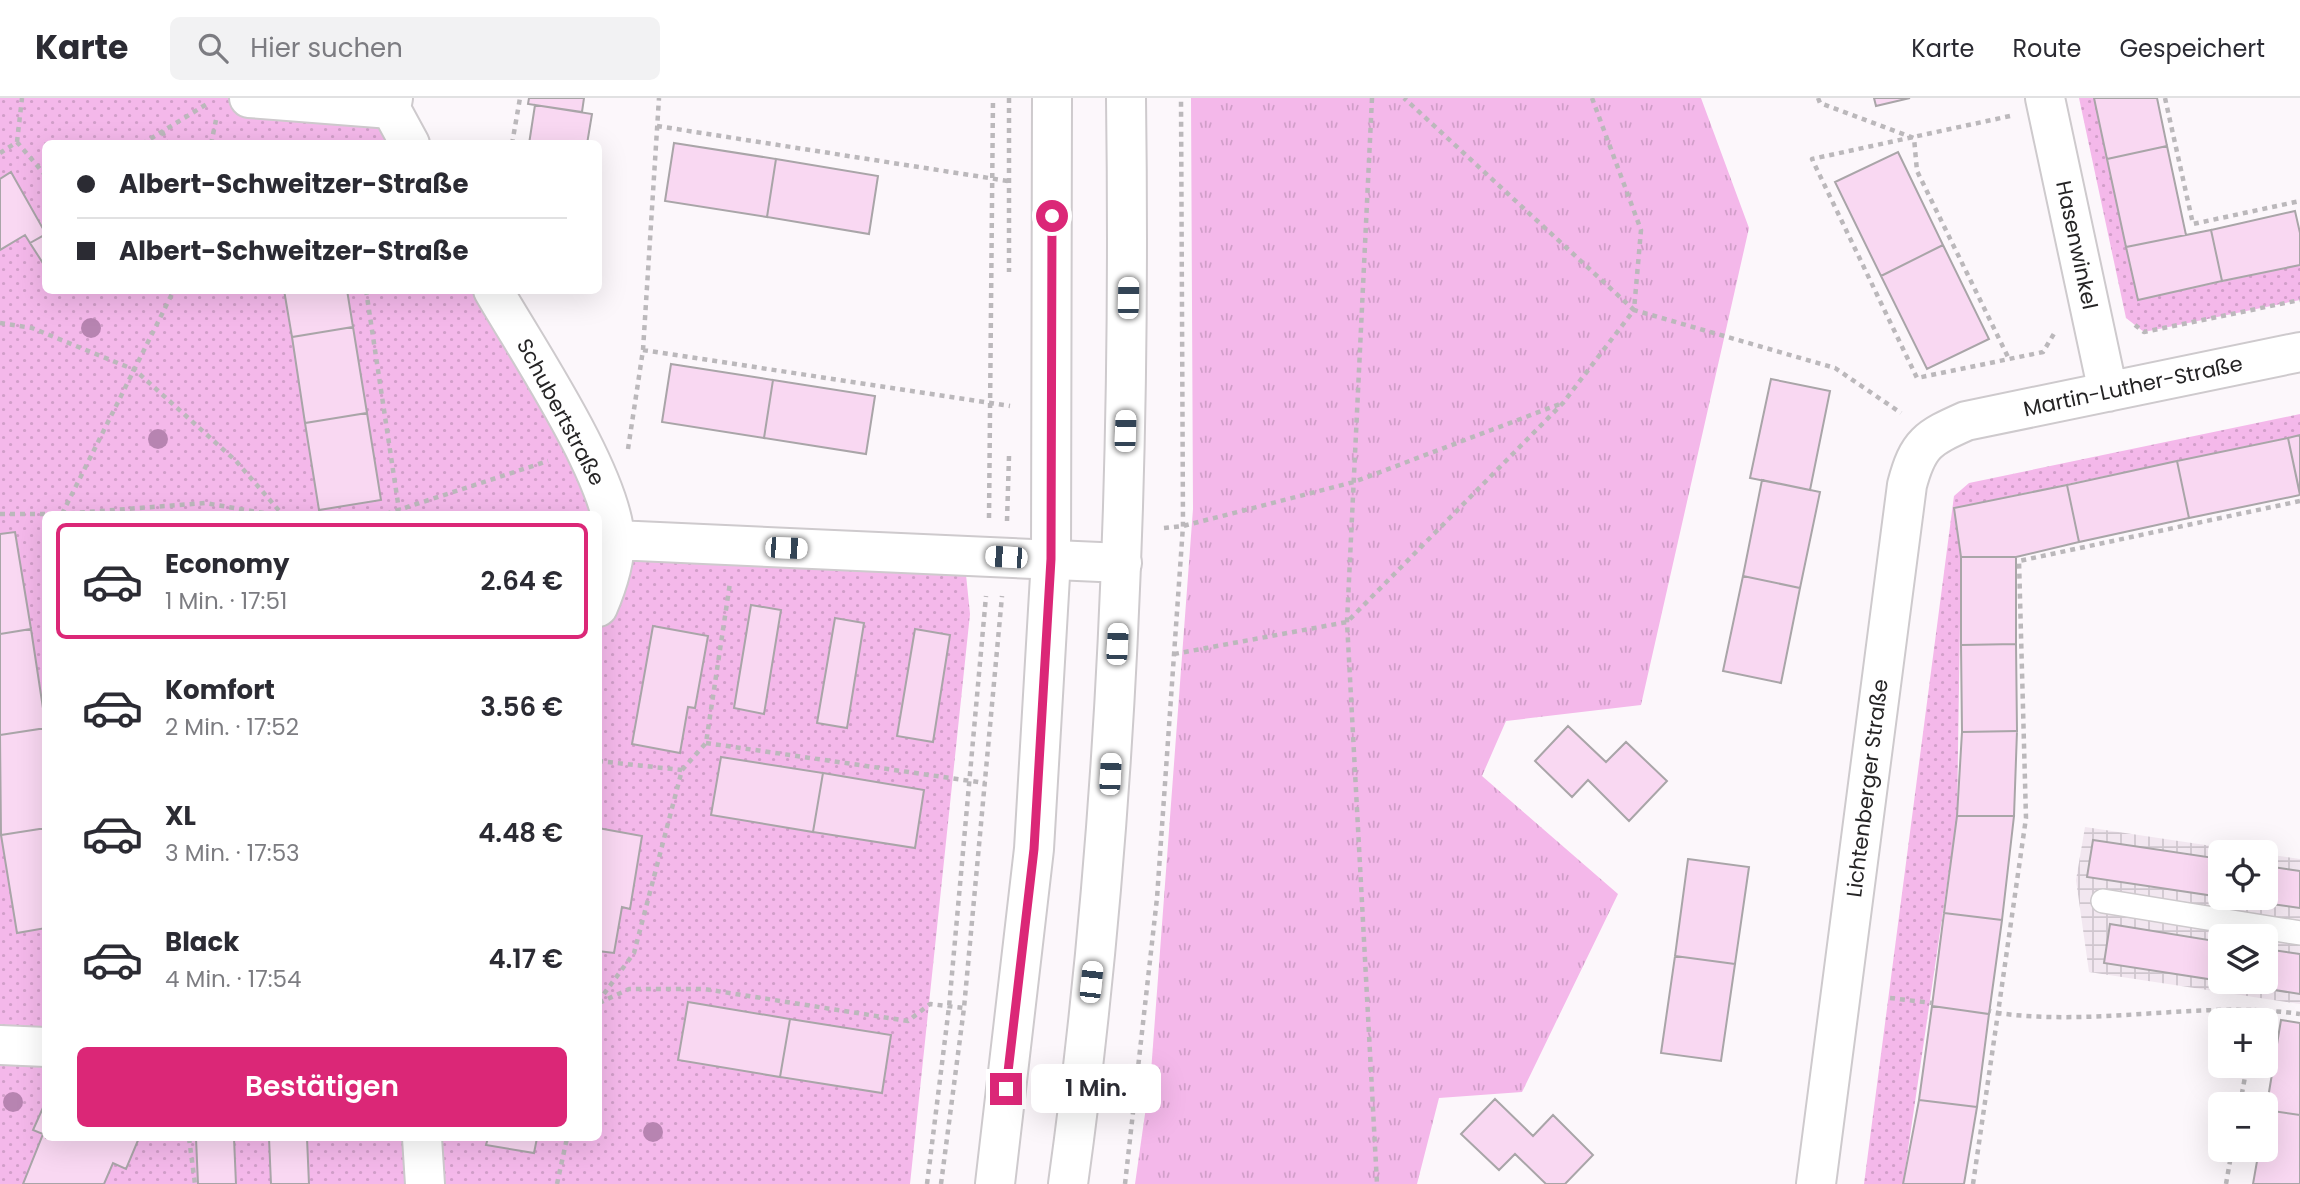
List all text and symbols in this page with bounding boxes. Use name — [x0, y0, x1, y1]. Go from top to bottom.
search box — [170, 17, 660, 80]
text: Karte — [35, 24, 128, 71]
icon: search — [194, 29, 232, 67]
text: Hier suchen — [250, 30, 403, 66]
text: Karte — [1911, 32, 1974, 65]
text: Route — [2012, 32, 2081, 65]
text: Gespeichert — [2119, 32, 2265, 65]
text: Albert-Schweitzer-Straße — [119, 166, 469, 202]
street label: Hasenwinkel — [2049, 178, 2105, 312]
route start — [1036, 200, 1068, 232]
text: Albert-Schweitzer-Straße — [119, 233, 469, 269]
car — [1118, 277, 1139, 319]
street label: Schubertstraße — [510, 333, 612, 491]
street label: Martin-Luther-Straße — [2021, 349, 2245, 423]
car — [1114, 410, 1137, 452]
car — [765, 537, 808, 559]
car — [985, 545, 1028, 569]
text: Economy — [165, 546, 289, 582]
icon: car — [81, 550, 144, 613]
text: 2.64 € — [481, 563, 563, 599]
text: 1 Min. · 17:51 — [165, 585, 287, 617]
car — [1106, 622, 1129, 666]
text: Komfort — [165, 672, 275, 708]
icon: car — [81, 676, 144, 739]
street label: Lichtenberger Straße — [1839, 677, 1895, 899]
text: 3.56 € — [480, 689, 563, 725]
text: 2 Min. · 17:52 — [165, 711, 299, 743]
car — [1099, 752, 1122, 796]
text: XL — [165, 798, 196, 834]
icon: car — [81, 802, 144, 865]
text: 4.48 € — [478, 815, 563, 851]
text: 3 Min. · 17:53 — [165, 837, 300, 869]
map controls — [2208, 840, 2278, 1162]
button: locate — [2208, 840, 2278, 910]
text: Black — [165, 924, 239, 960]
button: layers — [2208, 924, 2278, 994]
icon: car — [81, 928, 144, 991]
text: 4.17 € — [488, 941, 563, 977]
car — [1079, 960, 1104, 1004]
text: 4 Min. · 17:54 — [165, 963, 302, 995]
button: + — [2208, 1008, 2278, 1078]
button: Bestätigen — [77, 1047, 567, 1127]
callout: 1 Min. — [1030, 1065, 1160, 1114]
text: 1 Min. — [1065, 1072, 1127, 1104]
route end — [990, 1073, 1022, 1105]
button: − — [2208, 1092, 2278, 1162]

